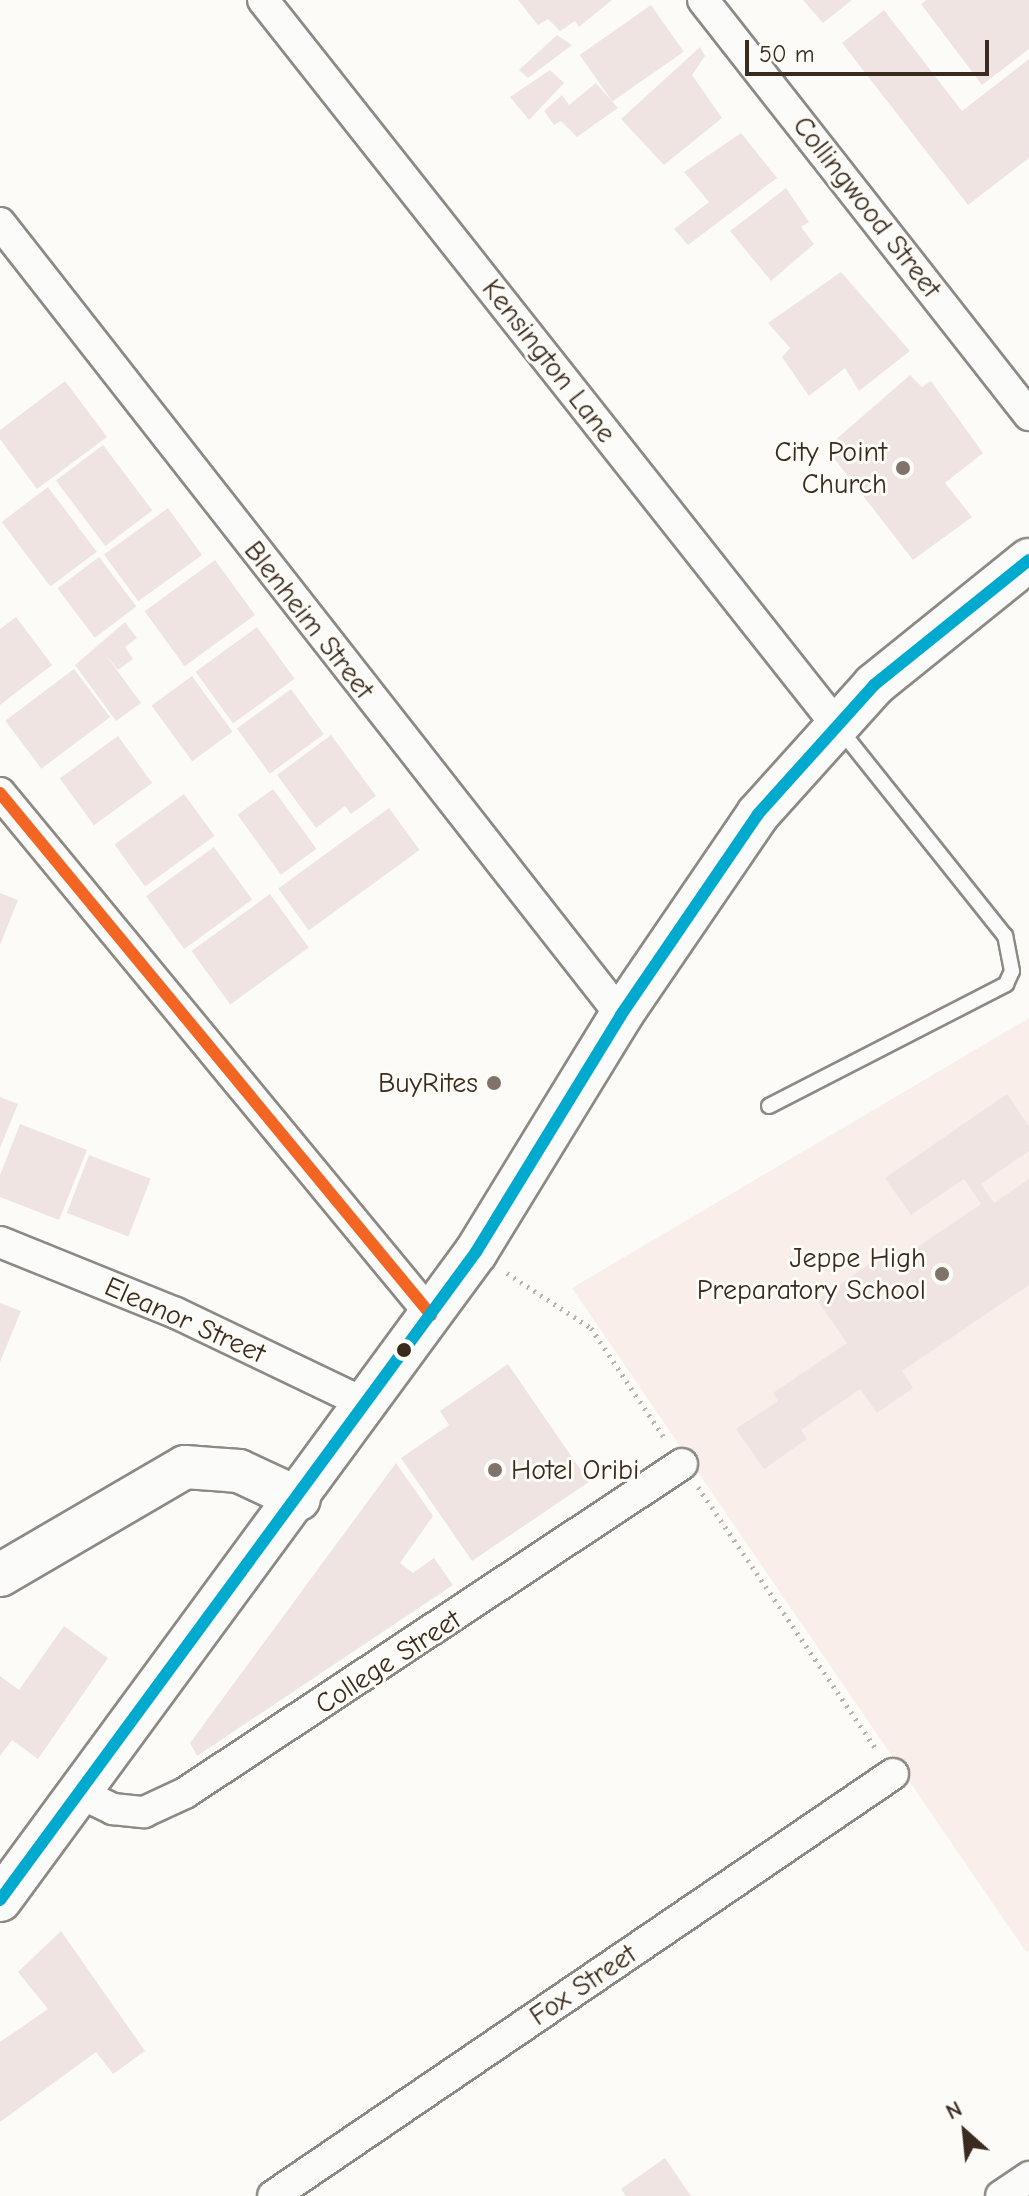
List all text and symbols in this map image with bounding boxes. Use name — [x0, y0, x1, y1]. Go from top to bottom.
scale bar — [749, 24, 993, 74]
text: 50 m — [759, 40, 815, 68]
street label: Collingwood Street — [786, 110, 948, 304]
street label: Kensington Lane — [475, 273, 623, 449]
place label: City Point Church — [774, 435, 887, 501]
marker: City Point Church — [894, 459, 912, 477]
street label: Blenheim Street — [237, 534, 381, 706]
place label: BuyRites — [378, 1066, 478, 1100]
marker: BuyRites — [485, 1074, 503, 1092]
place label: Jeppe High Preparatory School — [697, 1241, 926, 1307]
marker: Jeppe High Preparatory School — [933, 1265, 951, 1283]
street label: Eleanor Street — [99, 1270, 271, 1370]
unlabelled marker — [396, 1342, 412, 1358]
place label: Hotel Oribi — [511, 1453, 639, 1487]
marker: Hotel Oribi — [486, 1461, 504, 1479]
street label: College Street — [309, 1603, 467, 1721]
street label: Fox Street — [523, 1937, 643, 2033]
north arrow — [925, 2092, 1005, 2172]
text: N — [942, 2096, 966, 2125]

